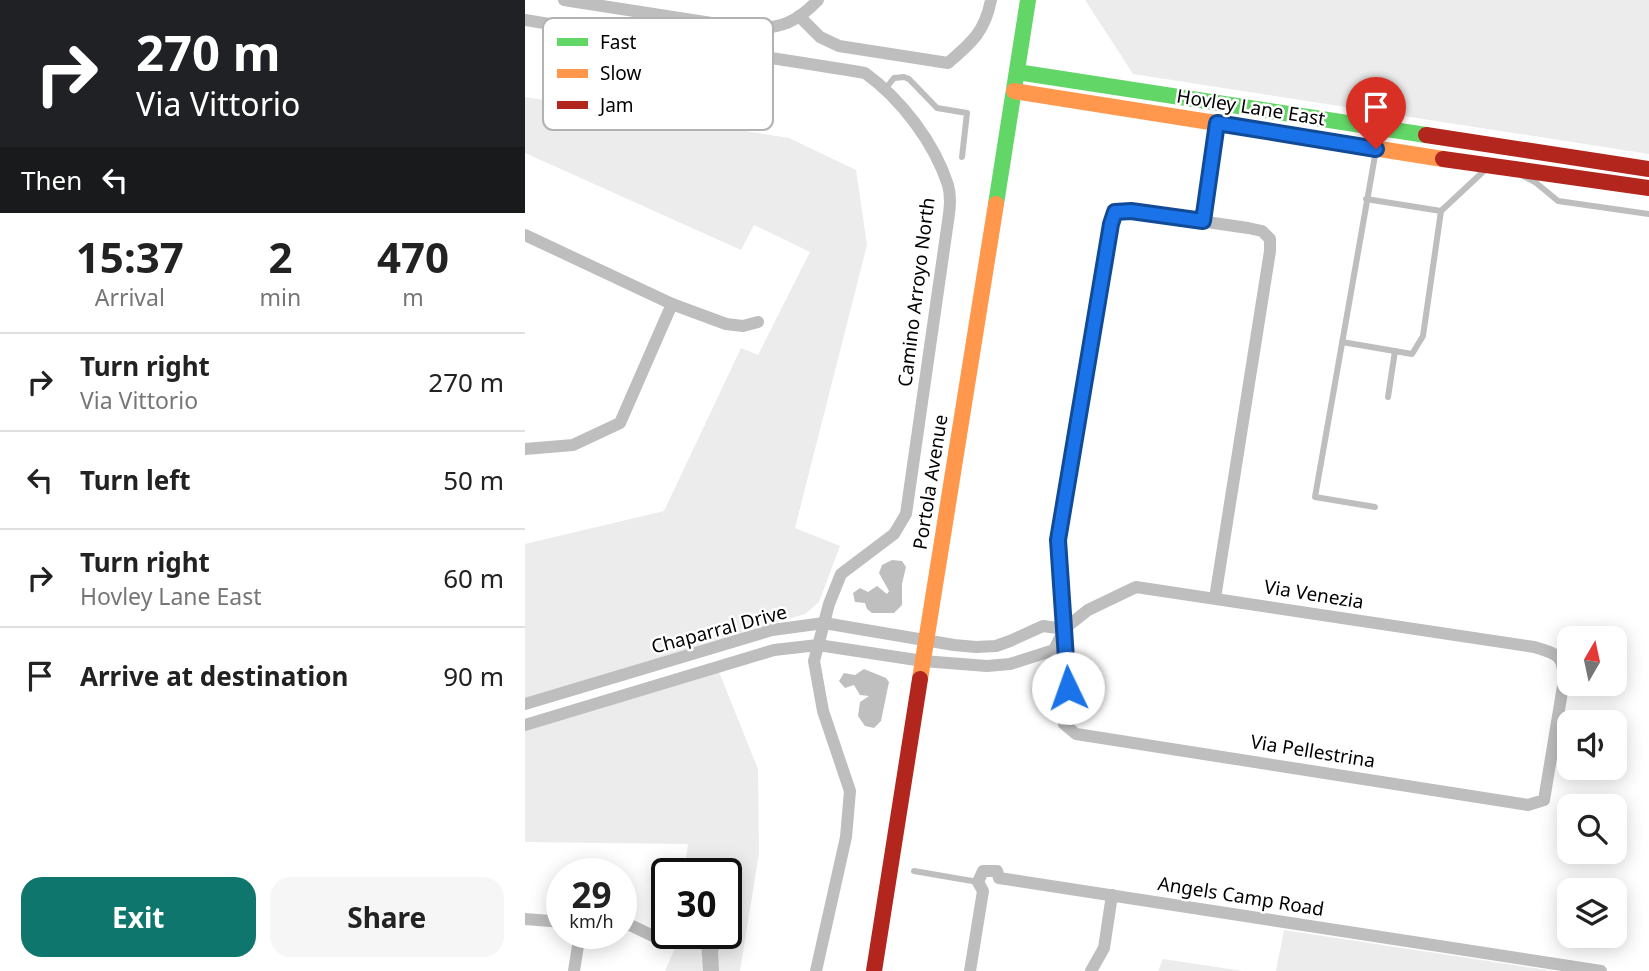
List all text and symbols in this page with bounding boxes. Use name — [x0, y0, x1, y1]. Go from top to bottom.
legend — [543, 18, 773, 130]
text: 270 m — [136, 19, 281, 85]
icon: right — [21, 28, 112, 119]
text: Fast — [600, 29, 637, 55]
text: Slow — [600, 60, 641, 86]
pin — [1346, 77, 1406, 149]
text: Via Vittorio — [136, 82, 300, 125]
street label: Hovley Lane East — [1175, 82, 1327, 132]
icon: arrive — [1357, 88, 1395, 126]
text: Jam — [598, 92, 634, 118]
icon: left — [96, 161, 134, 199]
text: Then — [21, 162, 82, 198]
street label: Camino Arroyo North — [891, 196, 941, 388]
text: 15:37 — [76, 228, 184, 285]
text: 2 — [268, 228, 292, 285]
text: 470 — [377, 228, 449, 285]
text: Arrival — [95, 281, 165, 313]
text: min — [260, 281, 301, 313]
text: m — [402, 281, 424, 313]
text: Turn right — [80, 348, 210, 384]
icon: right — [21, 363, 59, 401]
text: 270 m — [428, 364, 504, 400]
text: Via Vittorio — [80, 384, 198, 416]
street label: Portola Avenue — [906, 413, 954, 551]
icon: left — [21, 461, 59, 499]
text: Turn left — [80, 462, 191, 498]
text: 50 m — [443, 462, 504, 498]
text: Turn right — [80, 544, 210, 580]
icon: right — [21, 559, 59, 597]
text: 60 m — [443, 560, 504, 596]
street label: Via Venezia — [1262, 573, 1366, 615]
text: Hovley Lane East — [80, 580, 261, 612]
street label: Chaparral Drive — [648, 598, 790, 660]
north arrow — [1557, 626, 1627, 696]
map controls — [1557, 626, 1627, 948]
position arrow — [1031, 651, 1105, 725]
icon: arrive — [21, 657, 59, 695]
text: Arrive at destination — [80, 658, 349, 694]
text: 90 m — [443, 658, 504, 694]
button: sound — [1557, 710, 1627, 780]
street label: Via Pellestrina — [1249, 728, 1377, 774]
button: search — [1557, 794, 1627, 864]
speed limit sign: 30 — [651, 858, 742, 949]
street label: Angels Camp Road — [1156, 870, 1326, 922]
text: 29 — [571, 871, 612, 918]
button: Exit — [21, 877, 256, 957]
button: Share — [270, 877, 504, 957]
button: layers — [1557, 878, 1627, 948]
text: km/h — [569, 909, 614, 933]

